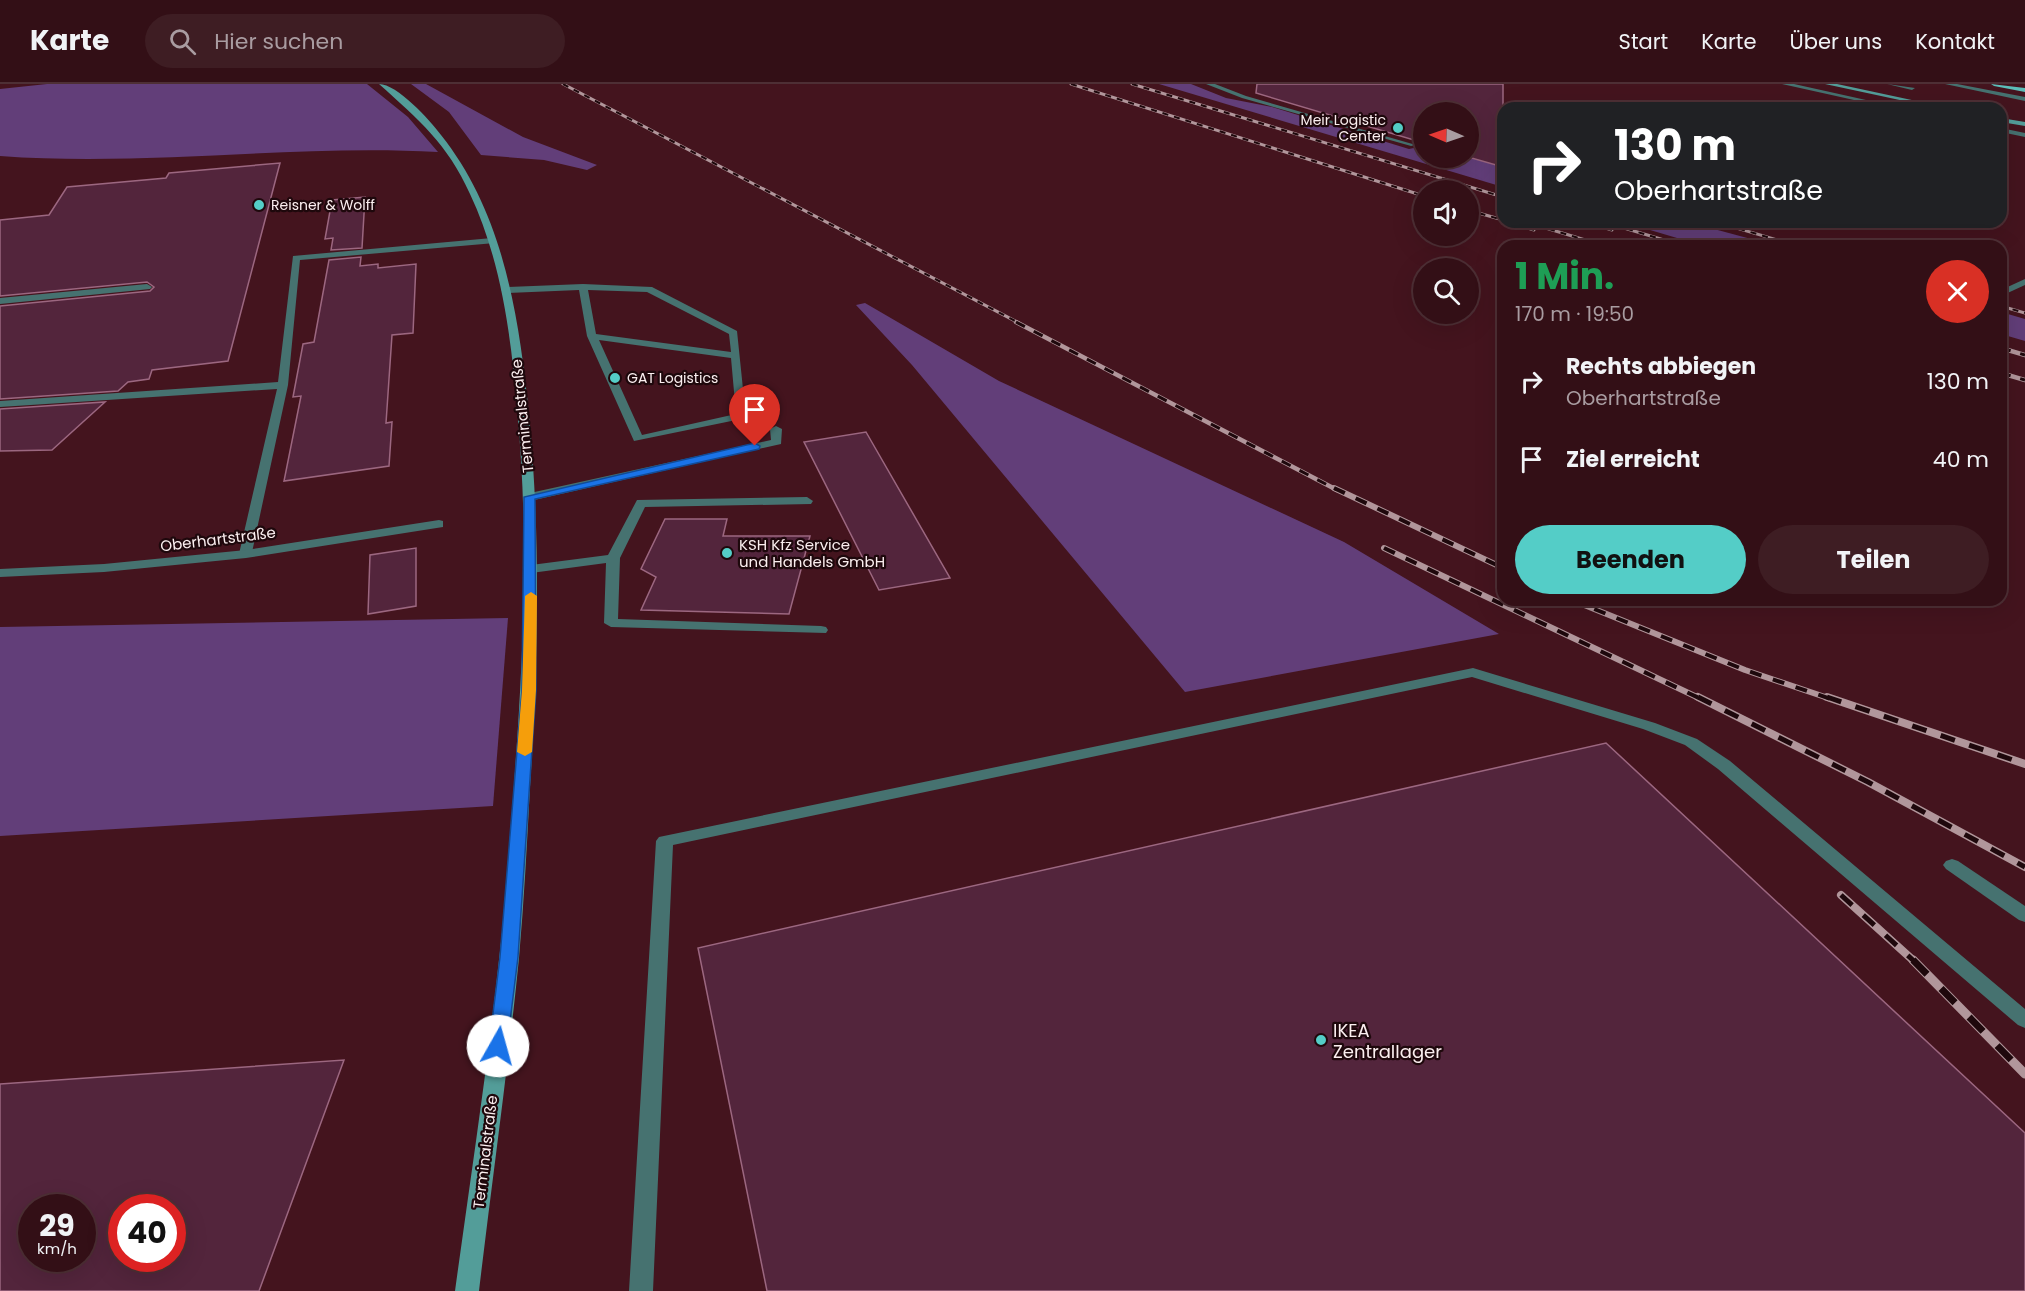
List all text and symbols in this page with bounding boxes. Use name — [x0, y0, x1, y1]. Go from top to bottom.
search box — [145, 14, 565, 68]
text: Karte — [30, 21, 109, 60]
icon: search — [166, 25, 199, 58]
text: Hier suchen — [214, 26, 343, 57]
text: Start — [1619, 27, 1668, 56]
text: Karte — [1701, 27, 1757, 56]
text: Über uns — [1790, 27, 1882, 56]
text: Kontakt — [1915, 27, 1995, 56]
north arrow — [1413, 102, 1479, 168]
map controls — [1413, 102, 1479, 324]
place label: Meir Logistic Center — [1301, 110, 1386, 146]
text: 130 m — [1614, 116, 1736, 175]
marker: Meir Logistic Center — [1391, 121, 1405, 135]
icon: right — [1515, 126, 1593, 204]
text: Oberhartstraße — [1614, 172, 1823, 209]
button: sound — [1413, 180, 1479, 246]
place label: Reisner & Wolff — [271, 195, 375, 215]
marker: Reisner & Wolff — [252, 198, 266, 212]
text: 1 Min. — [1515, 251, 1614, 302]
button: search — [1413, 258, 1479, 324]
button: close — [1926, 260, 1989, 323]
text: 170 m · 19:50 — [1515, 300, 1634, 328]
text: Rechts abbiegen — [1566, 351, 1756, 382]
street label: Terminalstraße — [506, 358, 538, 474]
icon: right — [1515, 365, 1548, 398]
text: 130 m — [1927, 366, 1989, 397]
place label: GAT Logistics — [627, 368, 718, 388]
marker: GAT Logistics — [608, 371, 622, 385]
pin — [729, 384, 780, 446]
text: Oberhartstraße — [1566, 384, 1721, 412]
icon: arrive — [738, 393, 771, 426]
icon: arrive — [1515, 443, 1548, 476]
text: Ziel erreicht — [1566, 444, 1700, 475]
text: 40 m — [1933, 444, 1989, 475]
street label: Oberhartstraße — [159, 521, 277, 557]
button: Beenden — [1515, 525, 1746, 594]
button: Teilen — [1758, 525, 1989, 594]
place label: KSH Kfz Service und Handels GmbH — [739, 534, 885, 572]
marker: KSH Kfz Service und Handels GmbH — [720, 546, 734, 560]
position arrow — [466, 1014, 530, 1078]
place label: IKEA Zentrallager — [1333, 1018, 1442, 1064]
marker: IKEA Zentrallager — [1314, 1033, 1328, 1047]
street label: Terminalstraße — [468, 1094, 502, 1210]
speed limit sign: 40 — [108, 1194, 186, 1272]
text: 29 — [39, 1204, 75, 1247]
text: km/h — [37, 1238, 77, 1259]

